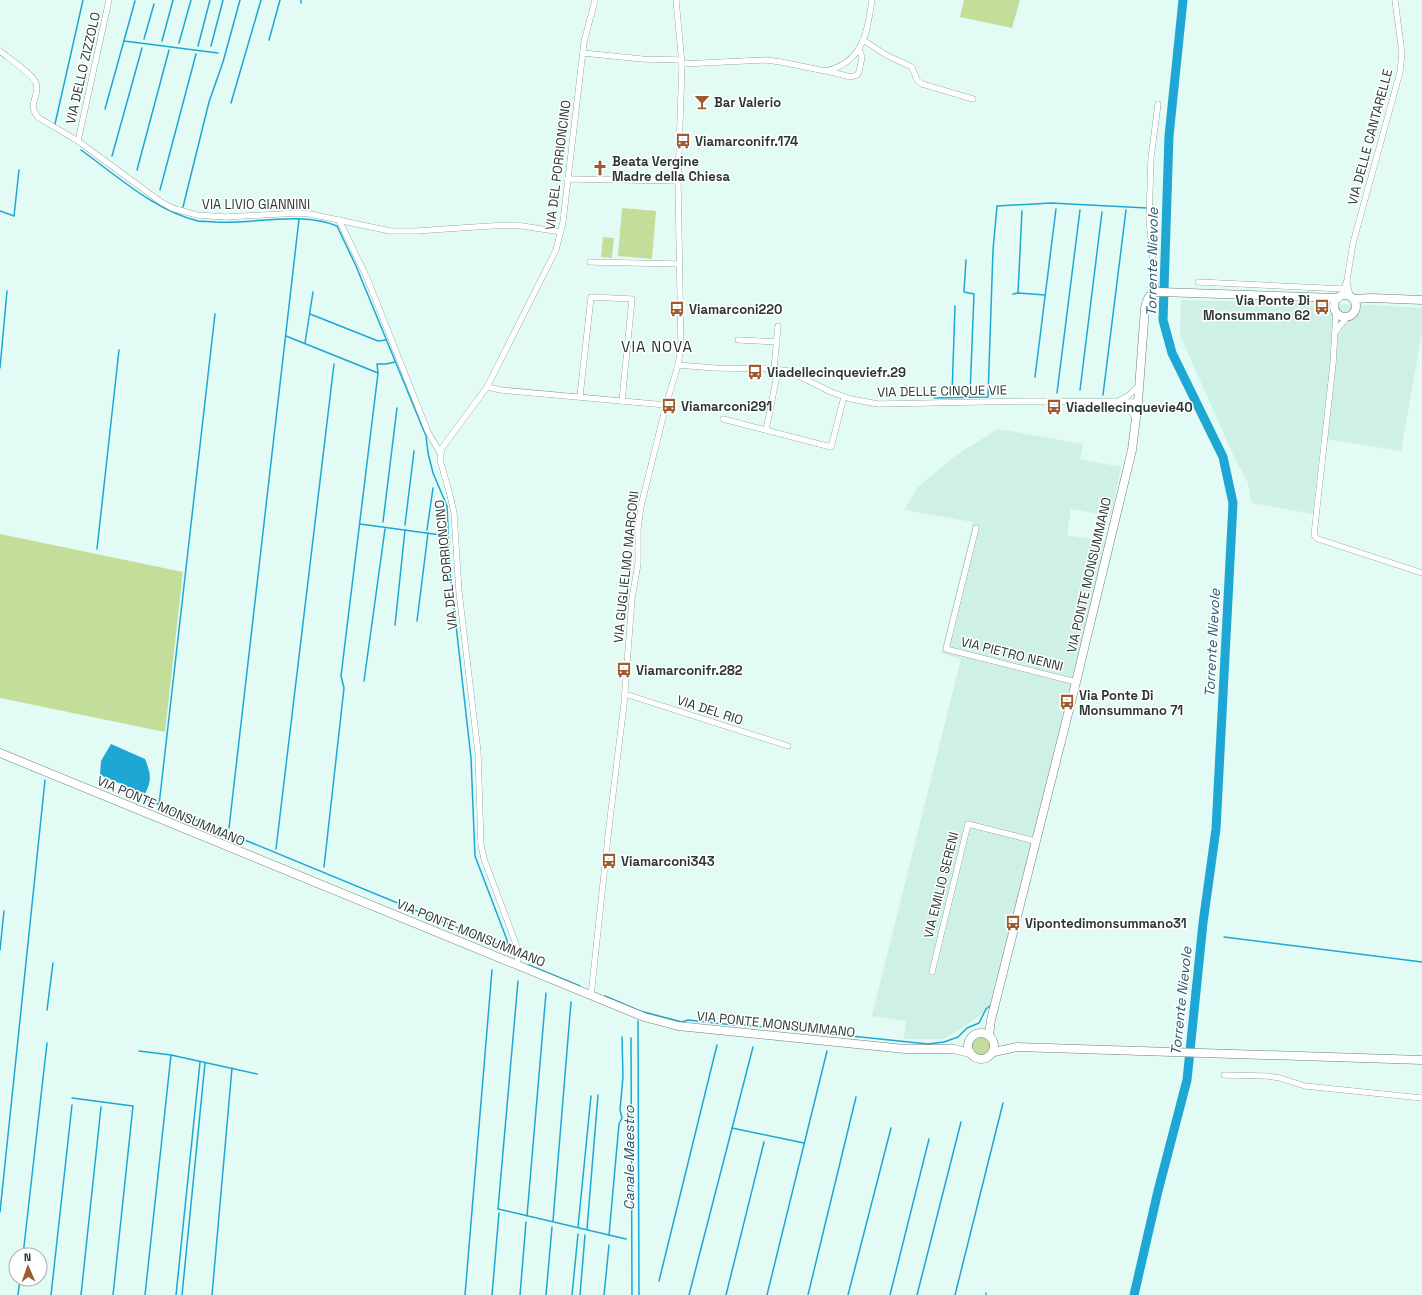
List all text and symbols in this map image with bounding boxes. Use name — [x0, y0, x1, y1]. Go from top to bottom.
street label: VIA DELLO ZIZZOLO — [62, 10, 104, 126]
street label: VIA DELLE CANTARELLE — [1344, 67, 1396, 207]
bar icon: Bar Valerio — [693, 93, 711, 111]
place label: Bar Valerio — [714, 94, 781, 111]
street label: VIA DEL PORRIONCINO — [542, 99, 574, 231]
bus stop icon: Viamarconifr.174 — [674, 132, 692, 150]
place label: Viamarconifr.174 — [695, 133, 798, 150]
place label: Beata Vergine Madre della Chiesa — [612, 153, 730, 185]
church icon: Beata Vergine Madre della Chiesa — [591, 159, 609, 177]
street label: VIA LIVIO GIANNINI — [202, 196, 310, 213]
water label: Torrente Nievole — [1142, 207, 1162, 317]
place label: Via Ponte Di Monsummano 62 — [1203, 292, 1310, 324]
bus stop icon: Via Ponte Di Monsummano 62 — [1313, 298, 1331, 316]
bus stop icon: Viamarconi220 — [668, 300, 686, 318]
place label: Viamarconi220 — [689, 301, 782, 318]
district label: VIA NOVA — [621, 337, 693, 356]
bus stop icon: Viadellecinqueviefr.29 — [746, 363, 764, 381]
place label: Viadellecinqueviefr.29 — [767, 364, 906, 381]
street label: VIA DELLE CINQUE VIE — [877, 381, 1007, 401]
bus stop icon: Viamarconi291 — [660, 397, 678, 415]
place label: Viamarconi291 — [681, 398, 772, 415]
bus stop icon: Viadellecinquevie40 — [1045, 398, 1063, 416]
place label: Viadellecinquevie40 — [1066, 399, 1193, 416]
street label: VIA GUGLIELMO MARCONI — [610, 490, 642, 644]
street label: VIA PONTE MONSUMMANO — [1063, 496, 1115, 654]
street label: VIA DEL PORRIONCINO — [431, 499, 461, 631]
water label: Torrente Nievole — [1200, 587, 1224, 698]
street label: VIA PIETRO NENNI — [959, 633, 1065, 675]
bus stop icon: Viamarconifr.282 — [615, 661, 633, 679]
place label: Viamarconifr.282 — [636, 662, 743, 679]
place label: Via Ponte Di Monsummano 71 — [1079, 687, 1183, 719]
street label: VIA DEL RIO — [675, 691, 745, 729]
bus stop icon: Via Ponte Di Monsummano 71 — [1058, 693, 1076, 711]
street label: VIA PONTE MONSUMMANO — [94, 772, 248, 850]
street label: VIA EMILIO SERENI — [920, 830, 962, 940]
bus stop icon: Viamarconi343 — [600, 852, 618, 870]
place label: Viamarconi343 — [621, 853, 715, 870]
street label: VIA PONTE MONSUMMANO — [394, 895, 548, 971]
bus stop icon: Vipontedimonsummano31 — [1004, 914, 1022, 932]
place label: Vipontedimonsummano31 — [1025, 915, 1187, 932]
water label: Torrente Nievole — [1166, 945, 1196, 1056]
street label: VIA PONTE MONSUMMANO — [696, 1007, 856, 1041]
water label: Canale Maestro — [620, 1105, 638, 1210]
north arrow — [8, 1247, 48, 1287]
text: N — [24, 1250, 32, 1264]

